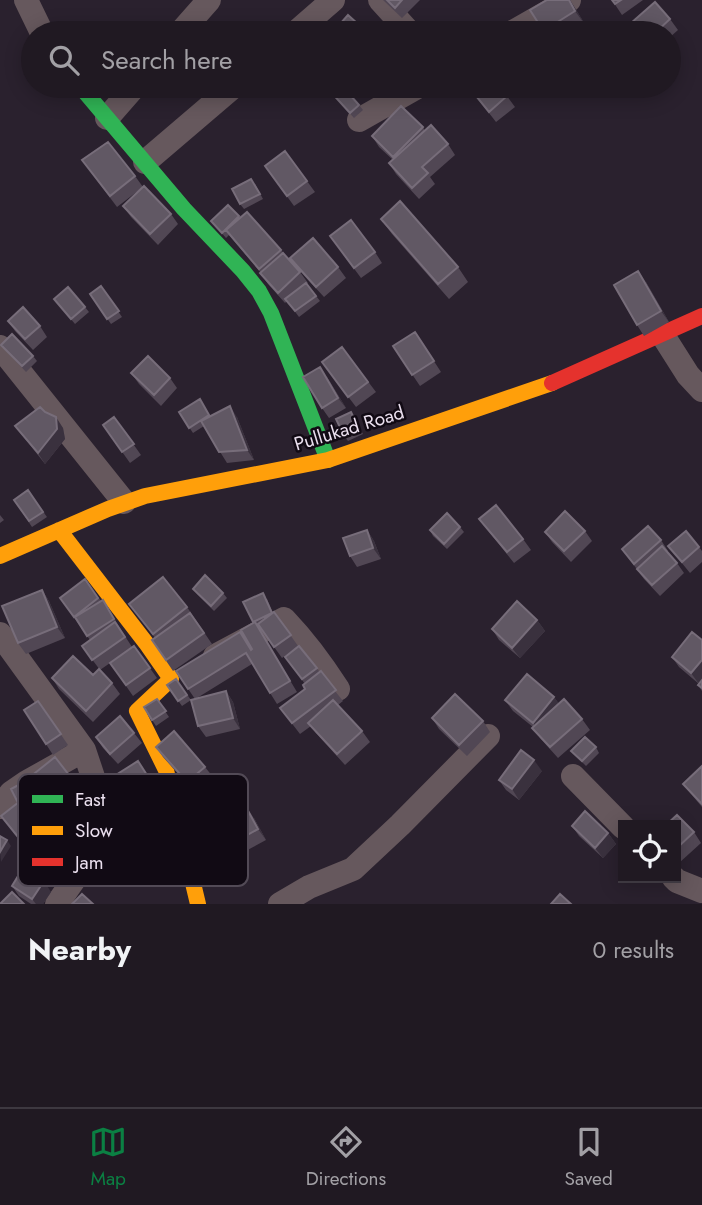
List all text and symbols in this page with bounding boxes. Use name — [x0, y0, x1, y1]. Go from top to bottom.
search box — [21, 21, 681, 98]
icon: search — [45, 41, 83, 79]
text: Search here — [101, 41, 233, 79]
street label: Pullukad Road — [291, 398, 407, 458]
legend — [18, 774, 248, 886]
text: Fast — [75, 786, 106, 813]
text: Slow — [75, 817, 113, 844]
map controls — [618, 820, 681, 883]
button: locate — [618, 820, 681, 883]
text: Jam — [72, 849, 104, 876]
text: Nearby — [28, 928, 131, 971]
text: 0 results — [592, 933, 674, 967]
tab: Map — [89, 1123, 127, 1192]
tab: Directions — [306, 1123, 386, 1192]
tab: Saved — [565, 1123, 613, 1192]

